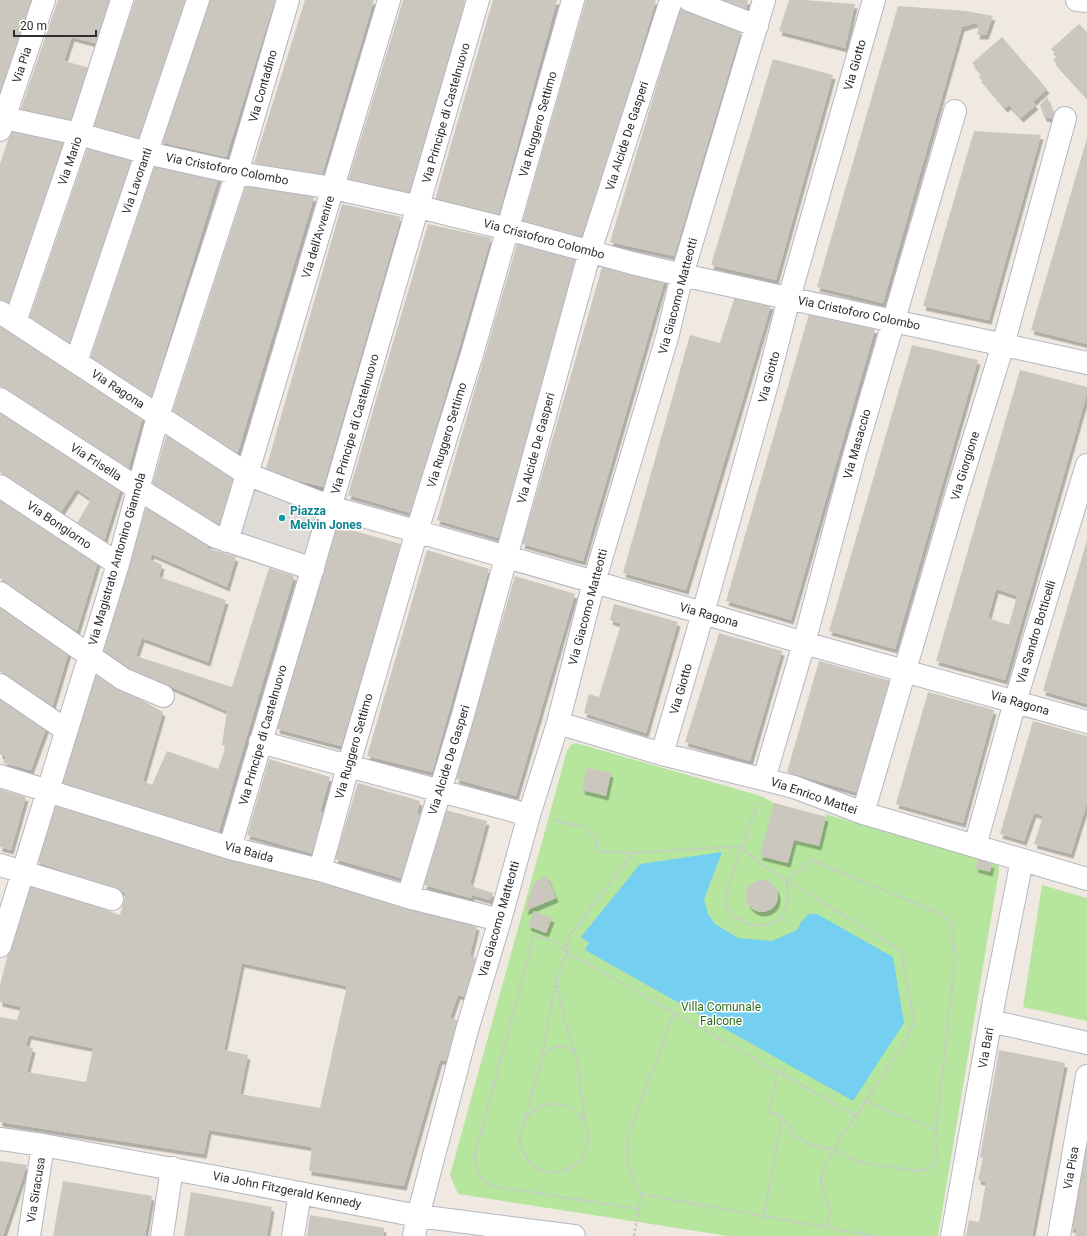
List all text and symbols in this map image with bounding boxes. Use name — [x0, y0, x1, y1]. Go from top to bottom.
scale bar — [14, 12, 96, 38]
text: 20 m — [20, 19, 47, 33]
street label: Via Giotto — [841, 38, 869, 92]
street label: Via Principe di Castelnuovo — [419, 41, 473, 185]
street label: Via Pia — [10, 45, 34, 85]
street label: Via Contadino — [246, 48, 280, 124]
street label: Via Ruggero Settimo — [516, 69, 560, 178]
street label: Via Alcide De Gasperi — [603, 79, 651, 193]
street label: Via Mario — [55, 135, 85, 187]
street label: Via Lavoranti — [119, 146, 155, 216]
street label: Via Cristoforo Colombo — [164, 150, 290, 188]
street label: Via dell'Avvenire — [299, 194, 337, 280]
street label: Via Cristoforo Colombo — [482, 216, 606, 262]
street label: Via Giacomo Matteotti — [656, 236, 700, 356]
street label: Via Cristoforo Colombo — [796, 293, 922, 333]
street label: Via Giotto — [755, 350, 783, 404]
street label: Via Principe di Castelnuovo — [328, 352, 382, 496]
street label: Via Ragona — [89, 367, 147, 411]
street label: Via Ruggero Settimo — [424, 381, 470, 489]
street label: Via Alcide De Gasperi — [514, 391, 558, 505]
street label: Via Masaccio — [840, 407, 874, 481]
street label: Via Giorgione — [948, 430, 982, 502]
street label: Via Frisella — [68, 440, 124, 484]
street label: Via Magistrato Antonino Giannola — [86, 471, 148, 647]
street label: Via Bongiorno — [24, 498, 94, 552]
place label: Piazza Melvin Jones — [290, 504, 362, 532]
marker: Piazza Melvin Jones — [277, 513, 287, 523]
street label: Via Giacomo Matteotti — [566, 547, 610, 667]
street label: Via Sandro Botticelli — [1014, 579, 1058, 685]
street label: Via Ragona — [678, 600, 740, 630]
street label: Via Giotto — [667, 662, 695, 716]
street label: Via Principe di Castelnuovo — [236, 663, 290, 807]
street label: Via Ragona — [989, 688, 1051, 718]
street label: Via Ruggero Settimo — [332, 691, 376, 800]
street label: Via Alcide De Gasperi — [426, 703, 472, 817]
street label: Via Enrico Mattei — [769, 775, 859, 817]
street label: Via Baida — [223, 839, 275, 865]
street label: Via Giacomo Matteotti — [476, 859, 522, 979]
park label: Villa Comunale Falcone — [681, 1000, 761, 1028]
street label: Via Bari — [976, 1026, 996, 1069]
street label: Via Pisa — [1060, 1145, 1082, 1191]
street label: Via Siracusa — [24, 1156, 48, 1224]
street label: Via John Fitzgerald Kennedy — [212, 1169, 363, 1211]

